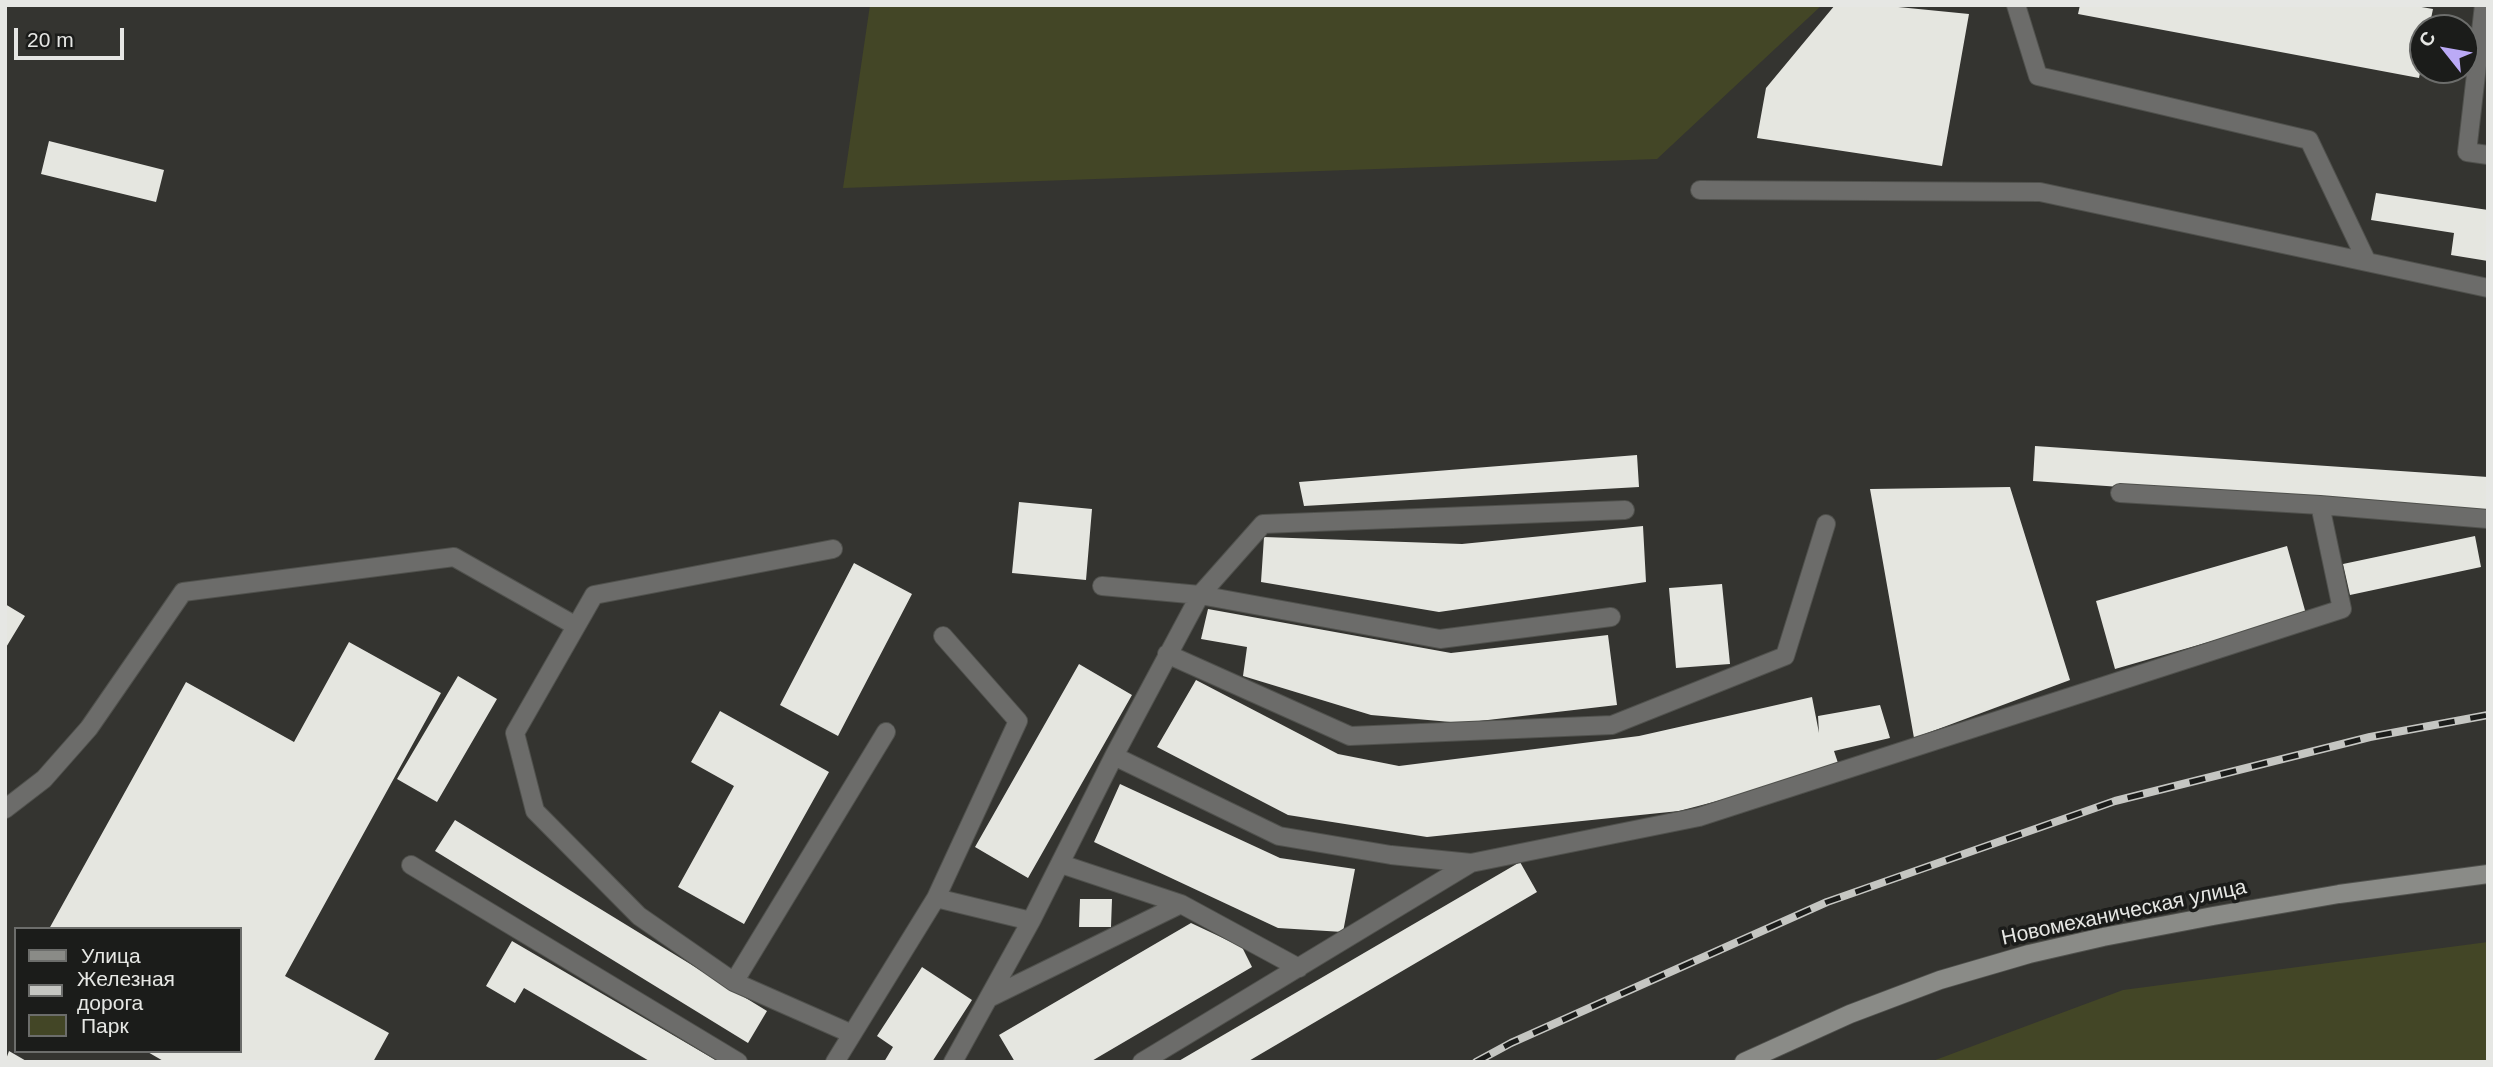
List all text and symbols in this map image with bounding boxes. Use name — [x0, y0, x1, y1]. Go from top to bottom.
scale bar — [18, 14, 128, 58]
north arrow — [2409, 14, 2479, 84]
text: 20 m — [27, 28, 74, 51]
text: С — [2415, 28, 2440, 50]
street label: Новомеханическая улица — [1999, 875, 2249, 951]
legend — [14, 927, 242, 1053]
text: Улица — [81, 944, 141, 967]
text: Железная дорога — [77, 967, 175, 1014]
text: Парк — [81, 1014, 129, 1037]

